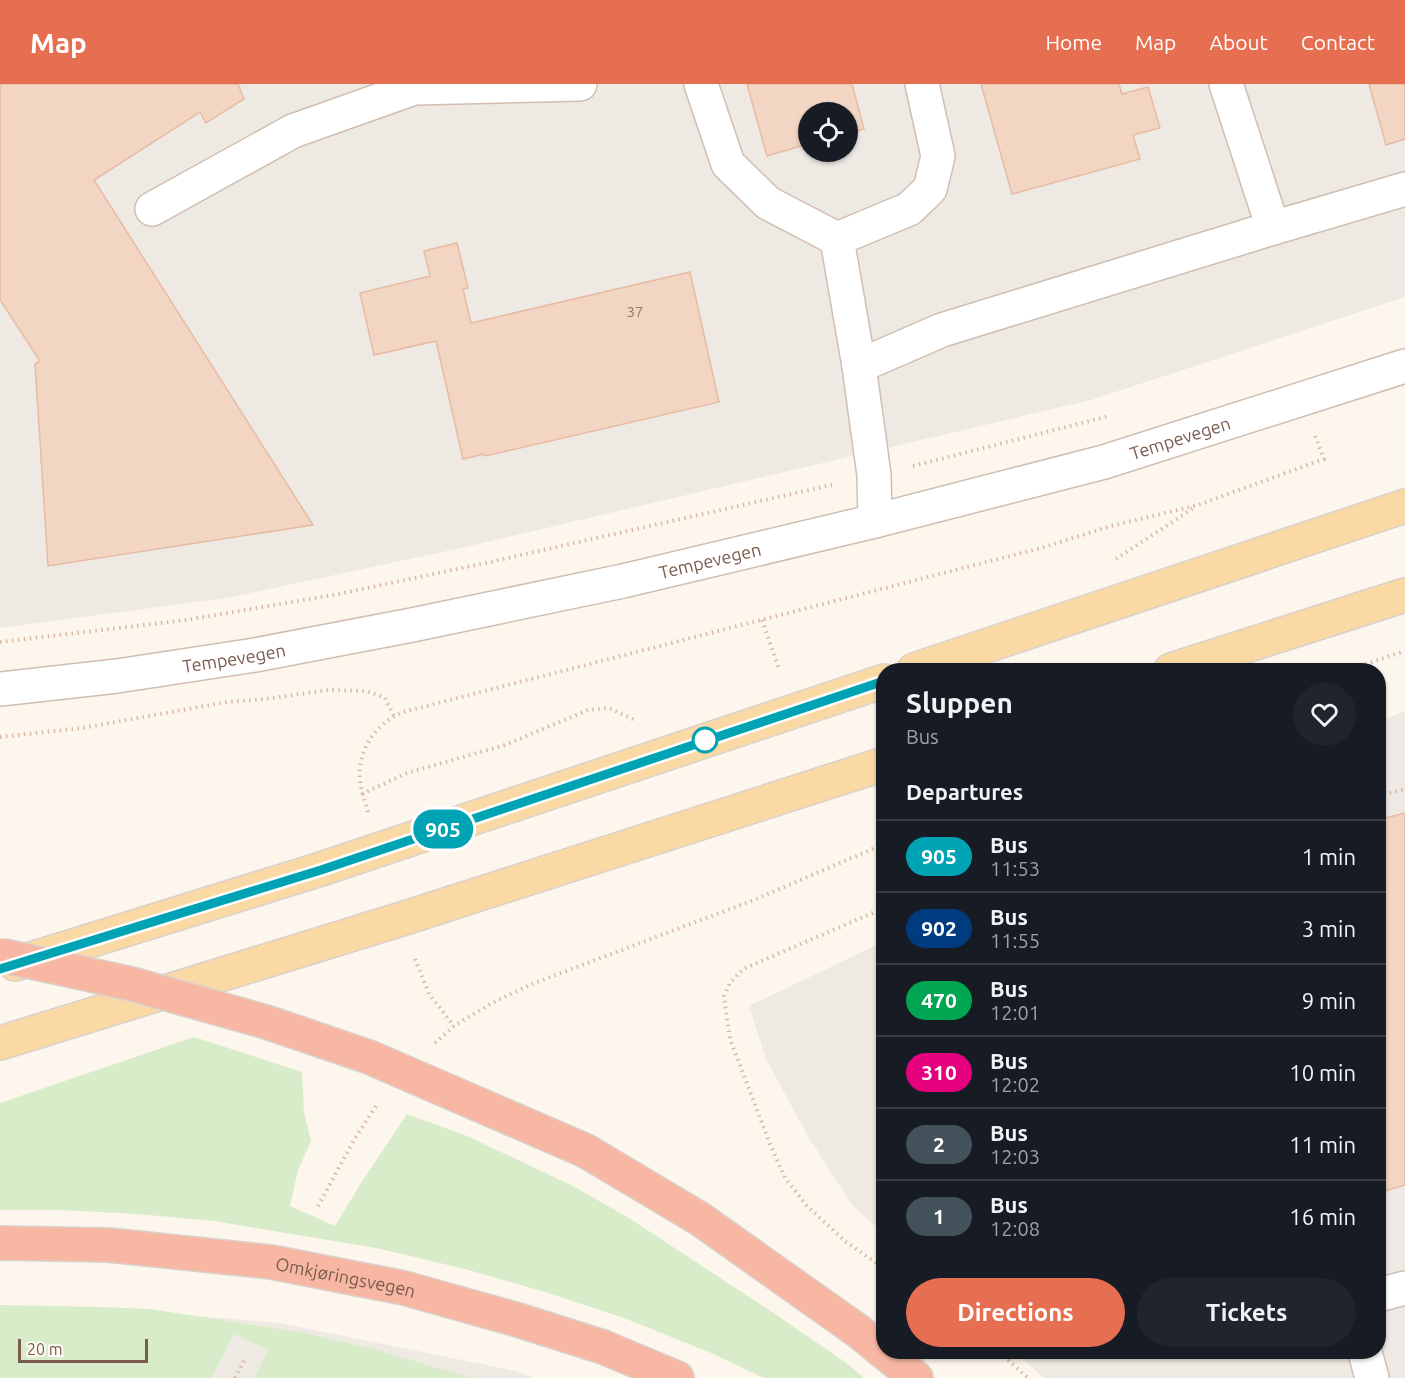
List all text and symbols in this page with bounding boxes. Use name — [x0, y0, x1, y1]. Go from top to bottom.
text: Map — [30, 27, 87, 58]
text: Home — [1045, 30, 1102, 54]
text: Map — [1135, 30, 1176, 54]
text: About — [1209, 30, 1268, 54]
text: Contact — [1301, 30, 1375, 54]
map controls — [798, 102, 858, 162]
button: locate — [798, 102, 858, 162]
house number: 37 — [627, 303, 643, 320]
street label: Tempevegen — [1127, 412, 1233, 463]
street label: Tempevegen — [657, 538, 763, 582]
street label: Tempevegen — [181, 639, 287, 676]
button: heart — [1293, 683, 1356, 746]
text: Sluppen — [906, 687, 1013, 718]
text: Bus — [906, 725, 939, 748]
unlabelled marker — [692, 727, 718, 753]
text: Departures — [906, 779, 1023, 804]
line badge: 905 — [408, 810, 478, 848]
text: 905 — [425, 817, 461, 841]
text: Bus — [990, 832, 1028, 857]
text: 905 — [921, 844, 957, 868]
text: 1 min — [1302, 844, 1356, 869]
text: 11:53 — [990, 857, 1040, 880]
text: Bus — [990, 904, 1028, 929]
text: 902 — [921, 916, 957, 940]
text: 3 min — [1302, 916, 1356, 941]
text: 11:55 — [990, 929, 1040, 952]
text: Bus — [990, 976, 1028, 1001]
text: 470 — [921, 988, 957, 1012]
text: 9 min — [1302, 988, 1356, 1013]
text: 12:01 — [990, 1001, 1040, 1024]
text: Bus — [990, 1048, 1028, 1073]
text: 310 — [921, 1060, 957, 1084]
text: 10 min — [1289, 1060, 1356, 1085]
text: 12:02 — [990, 1073, 1040, 1096]
text: Bus — [990, 1120, 1028, 1145]
text: 2 — [933, 1132, 945, 1156]
text: 11 min — [1289, 1132, 1356, 1157]
text: 12:03 — [990, 1145, 1040, 1168]
text: Bus — [990, 1192, 1028, 1217]
text: 1 — [933, 1204, 945, 1228]
text: 16 min — [1289, 1204, 1356, 1229]
text: 12:08 — [990, 1217, 1040, 1240]
street label: Omkjøringsvegen — [274, 1253, 418, 1301]
button: Directions — [906, 1278, 1125, 1347]
button: Tickets — [1137, 1278, 1356, 1347]
scale bar — [18, 1336, 148, 1364]
text: 20 m — [27, 1340, 63, 1358]

